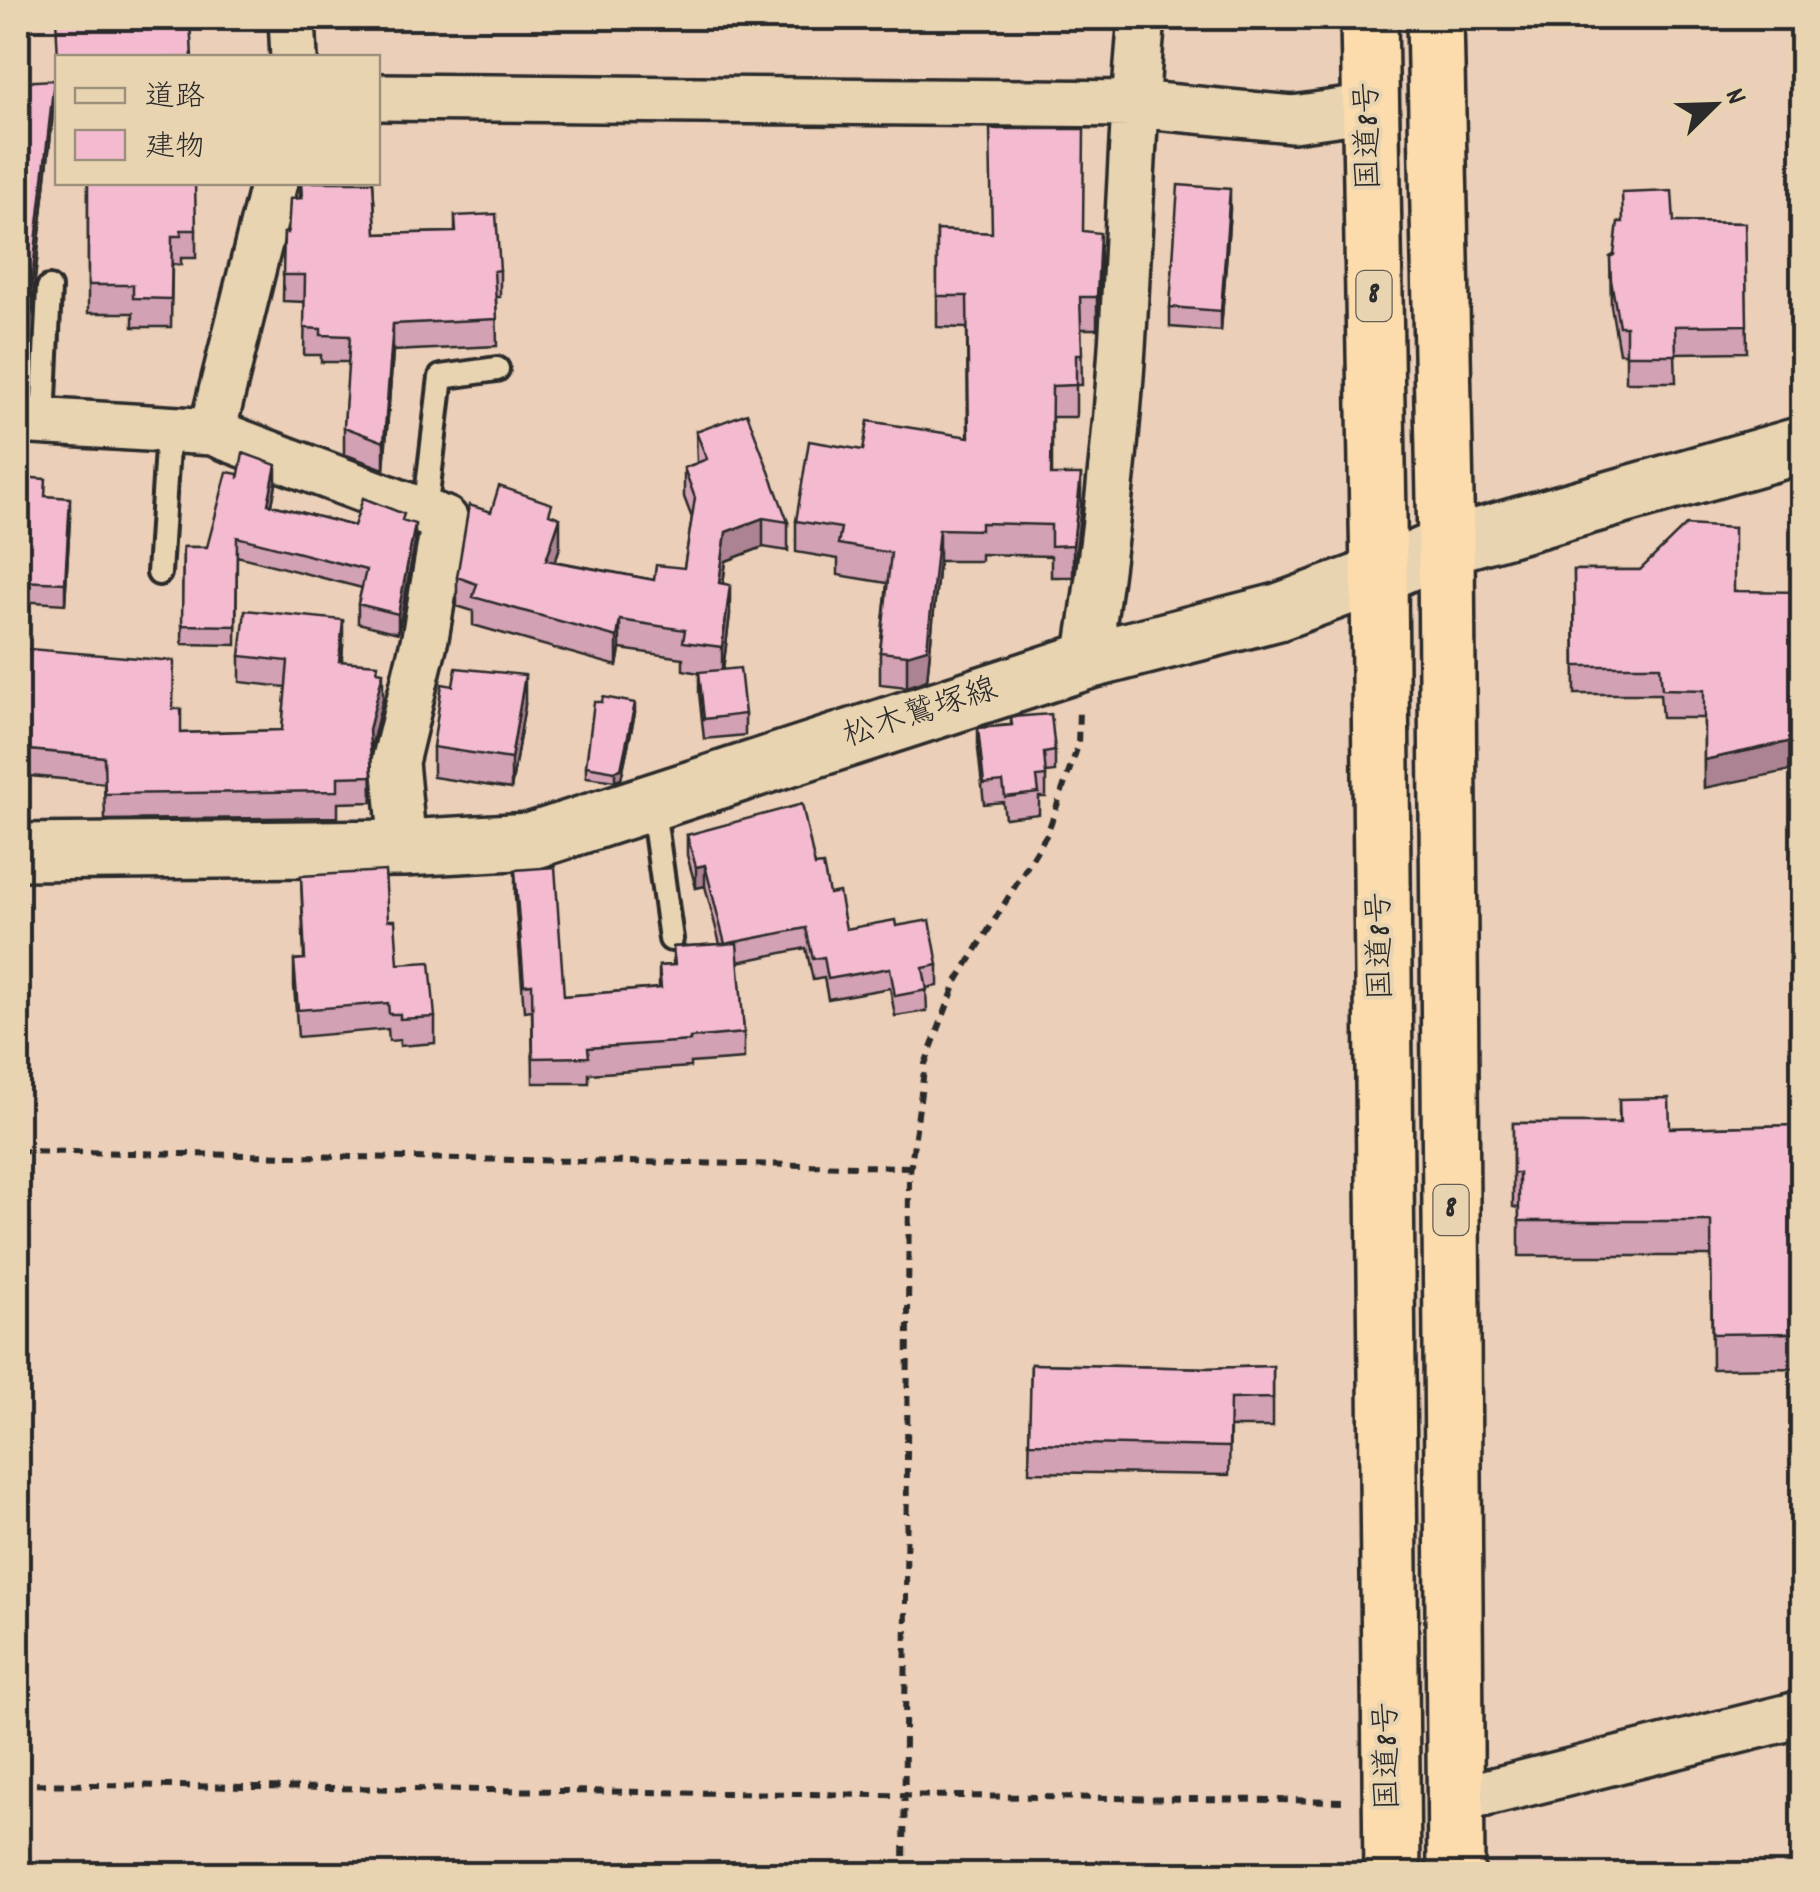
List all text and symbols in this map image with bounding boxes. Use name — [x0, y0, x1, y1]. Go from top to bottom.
legend — [55, 55, 380, 185]
north arrow — [1665, 55, 1765, 155]
text: 道路 — [145, 78, 205, 121]
street label: 国道8号 — [1347, 81, 1395, 191]
text: N — [1712, 83, 1755, 111]
text: 建物 — [145, 128, 205, 171]
road number: 8 — [1356, 271, 1392, 321]
street label: 松木鷲塚線 — [838, 668, 1004, 762]
street label: 国道8号 — [1359, 891, 1407, 1001]
road number: 8 — [1434, 1185, 1468, 1235]
street label: 国道8号 — [1366, 1701, 1414, 1811]

